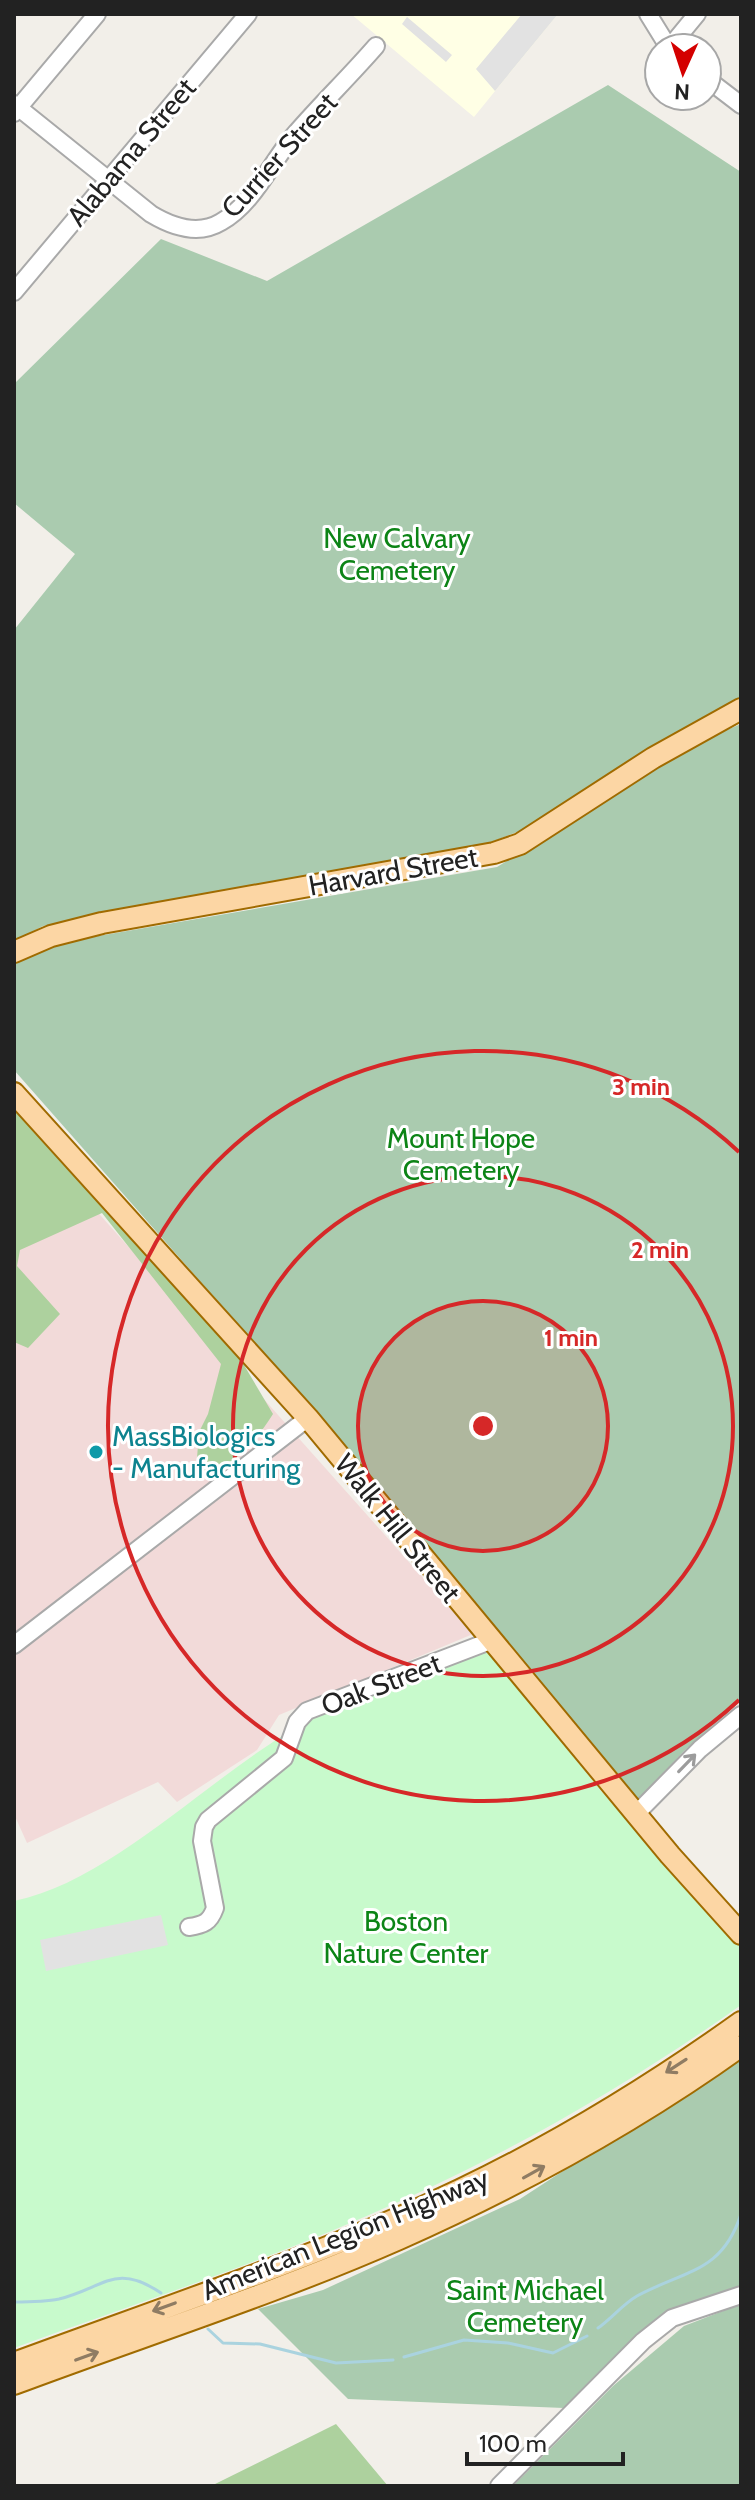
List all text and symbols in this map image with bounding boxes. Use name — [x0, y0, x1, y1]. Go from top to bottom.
north arrow — [643, 32, 723, 112]
street label: Alabama Street — [59, 71, 203, 233]
text: N — [674, 78, 690, 105]
street label: Currier Street — [214, 85, 344, 225]
park label: New Calvary Cemetery — [323, 521, 471, 587]
street label: Harvard Street — [306, 839, 480, 903]
text: 3 min — [612, 1072, 670, 1101]
park label: Mount Hope Cemetery — [387, 1121, 535, 1187]
text: 2 min — [631, 1235, 689, 1264]
text: 1 min — [544, 1323, 598, 1352]
centre of rings — [469, 1412, 497, 1440]
place label: MassBiologics - Manufacturing — [112, 1419, 301, 1485]
marker: MassBiologics - Manufacturing — [87, 1443, 105, 1461]
street label: Walk Hill Street — [328, 1447, 468, 1609]
street label: Oak Street — [316, 1646, 446, 1722]
one-way arrow — [677, 1753, 696, 1773]
park label: Boston Nature Center — [324, 1904, 489, 1970]
one-way arrow — [665, 2058, 688, 2074]
street label: American Legion Highway — [197, 2161, 493, 2307]
one-way arrow — [522, 2164, 545, 2180]
park label: Saint Michael Cemetery — [446, 2273, 604, 2339]
one-way arrow — [152, 2301, 177, 2315]
one-way arrow — [74, 2348, 99, 2363]
scale bar — [467, 2416, 623, 2466]
text: 100 m — [479, 2429, 547, 2458]

